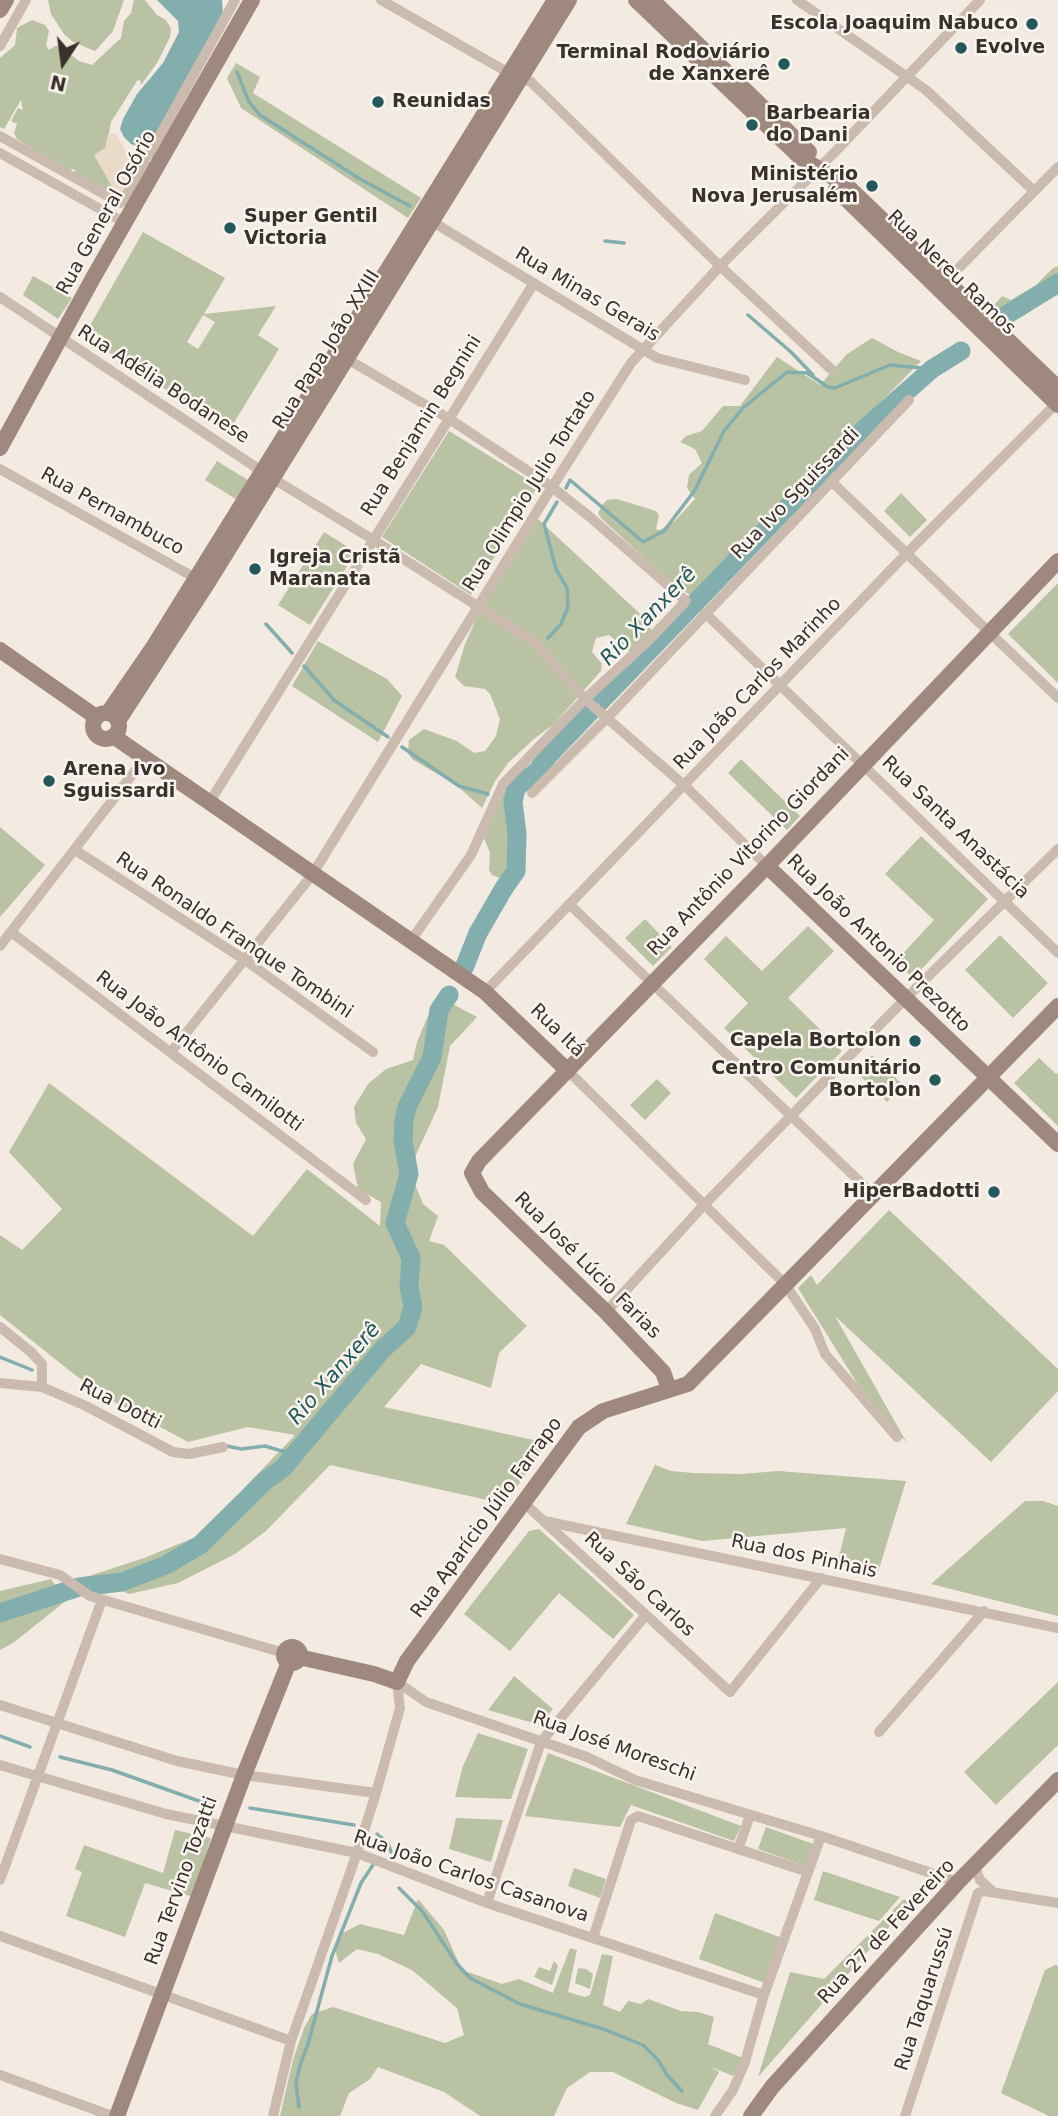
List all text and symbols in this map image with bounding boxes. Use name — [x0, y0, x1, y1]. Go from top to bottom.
place label: Escola Joaquim Nabuco — [770, 13, 1018, 35]
marker: Escola Joaquim Nabuco — [1024, 16, 1040, 32]
north arrow — [28, 28, 98, 98]
place label: Evolve — [975, 37, 1045, 59]
marker: Evolve — [953, 40, 969, 56]
place label: Terminal Rodoviário de Xanxerê — [557, 42, 770, 86]
marker: Terminal Rodoviário de Xanxerê — [776, 56, 792, 72]
text: N — [48, 71, 68, 96]
place label: Reunidas — [392, 91, 491, 113]
marker: Reunidas — [370, 94, 386, 110]
place label: Barbearia do Dani — [766, 103, 871, 147]
marker: Barbearia do Dani — [744, 117, 760, 133]
street label: Rua General Osório — [52, 127, 162, 299]
place label: Ministério Nova Jerusalém — [691, 164, 858, 208]
marker: Ministério Nova Jerusalém — [864, 178, 880, 194]
place label: Super Gentil Victoria — [244, 206, 378, 250]
street label: Rua Nereu Ramos — [882, 206, 1020, 340]
marker: Super Gentil Victoria — [222, 220, 238, 236]
street label: Rua Minas Gerais — [511, 243, 663, 347]
street label: Rua Papa João XXIII — [269, 266, 385, 434]
street label: Rua Adélia Bodanese — [73, 321, 253, 449]
street label: Rua Benjamin Begnini — [357, 331, 487, 521]
street label: Rua Olimpio Julio Tortato — [459, 386, 601, 596]
street label: Rua Ivo Sguissardi — [727, 423, 865, 565]
street label: Rua Pernambuco — [36, 463, 188, 561]
place label: Igreja Cristã Maranata — [269, 547, 401, 591]
marker: Igreja Cristã Maranata — [247, 561, 263, 577]
water label: Rio Xanxerê — [596, 562, 702, 672]
street label: Rua João Carlos Marinho — [670, 593, 846, 775]
street label: Rua Antônio Vitorino Giordani — [643, 743, 855, 961]
street label: Rua Santa Anastácia — [877, 752, 1033, 904]
place label: Arena Ivo Sguissardi — [63, 759, 175, 803]
marker: Arena Ivo Sguissardi — [41, 773, 57, 789]
street label: Rua Ronaldo Franque Tombini — [111, 848, 357, 1024]
street label: Rua João Antonio Prezotto — [782, 850, 974, 1038]
street label: Rua João Antônio Camilotti — [91, 967, 307, 1137]
street label: Rua Itá — [525, 1000, 589, 1062]
place label: Capela Bortolon — [730, 1030, 901, 1052]
marker: Capela Bortolon — [907, 1033, 923, 1049]
place label: Centro Comunitário Bortolon — [711, 1058, 921, 1102]
marker: Centro Comunitário Bortolon — [927, 1072, 943, 1088]
place label: HiperBadotti — [843, 1181, 980, 1203]
marker: HiperBadotti — [986, 1184, 1002, 1200]
street label: Rua José Lúcio Farias — [509, 1188, 665, 1344]
water label: Rio Xanxerê — [284, 1318, 386, 1430]
street label: Rua Dotti — [75, 1375, 165, 1435]
street label: Rua Aparício Júlio Farrapo — [406, 1413, 568, 1623]
street label: Rua São Carlos — [579, 1528, 699, 1642]
street label: Rua dos Pinhais — [729, 1530, 879, 1584]
street label: Rua José Moreschi — [529, 1707, 699, 1787]
street label: Rua Tervino Tozatti — [141, 1793, 223, 1969]
street label: Rua João Carlos Casanova — [350, 1826, 592, 1928]
street label: Rua 27 de Fevereiro — [814, 1855, 960, 2009]
street label: Rua Taquarussú — [891, 1924, 959, 2074]

